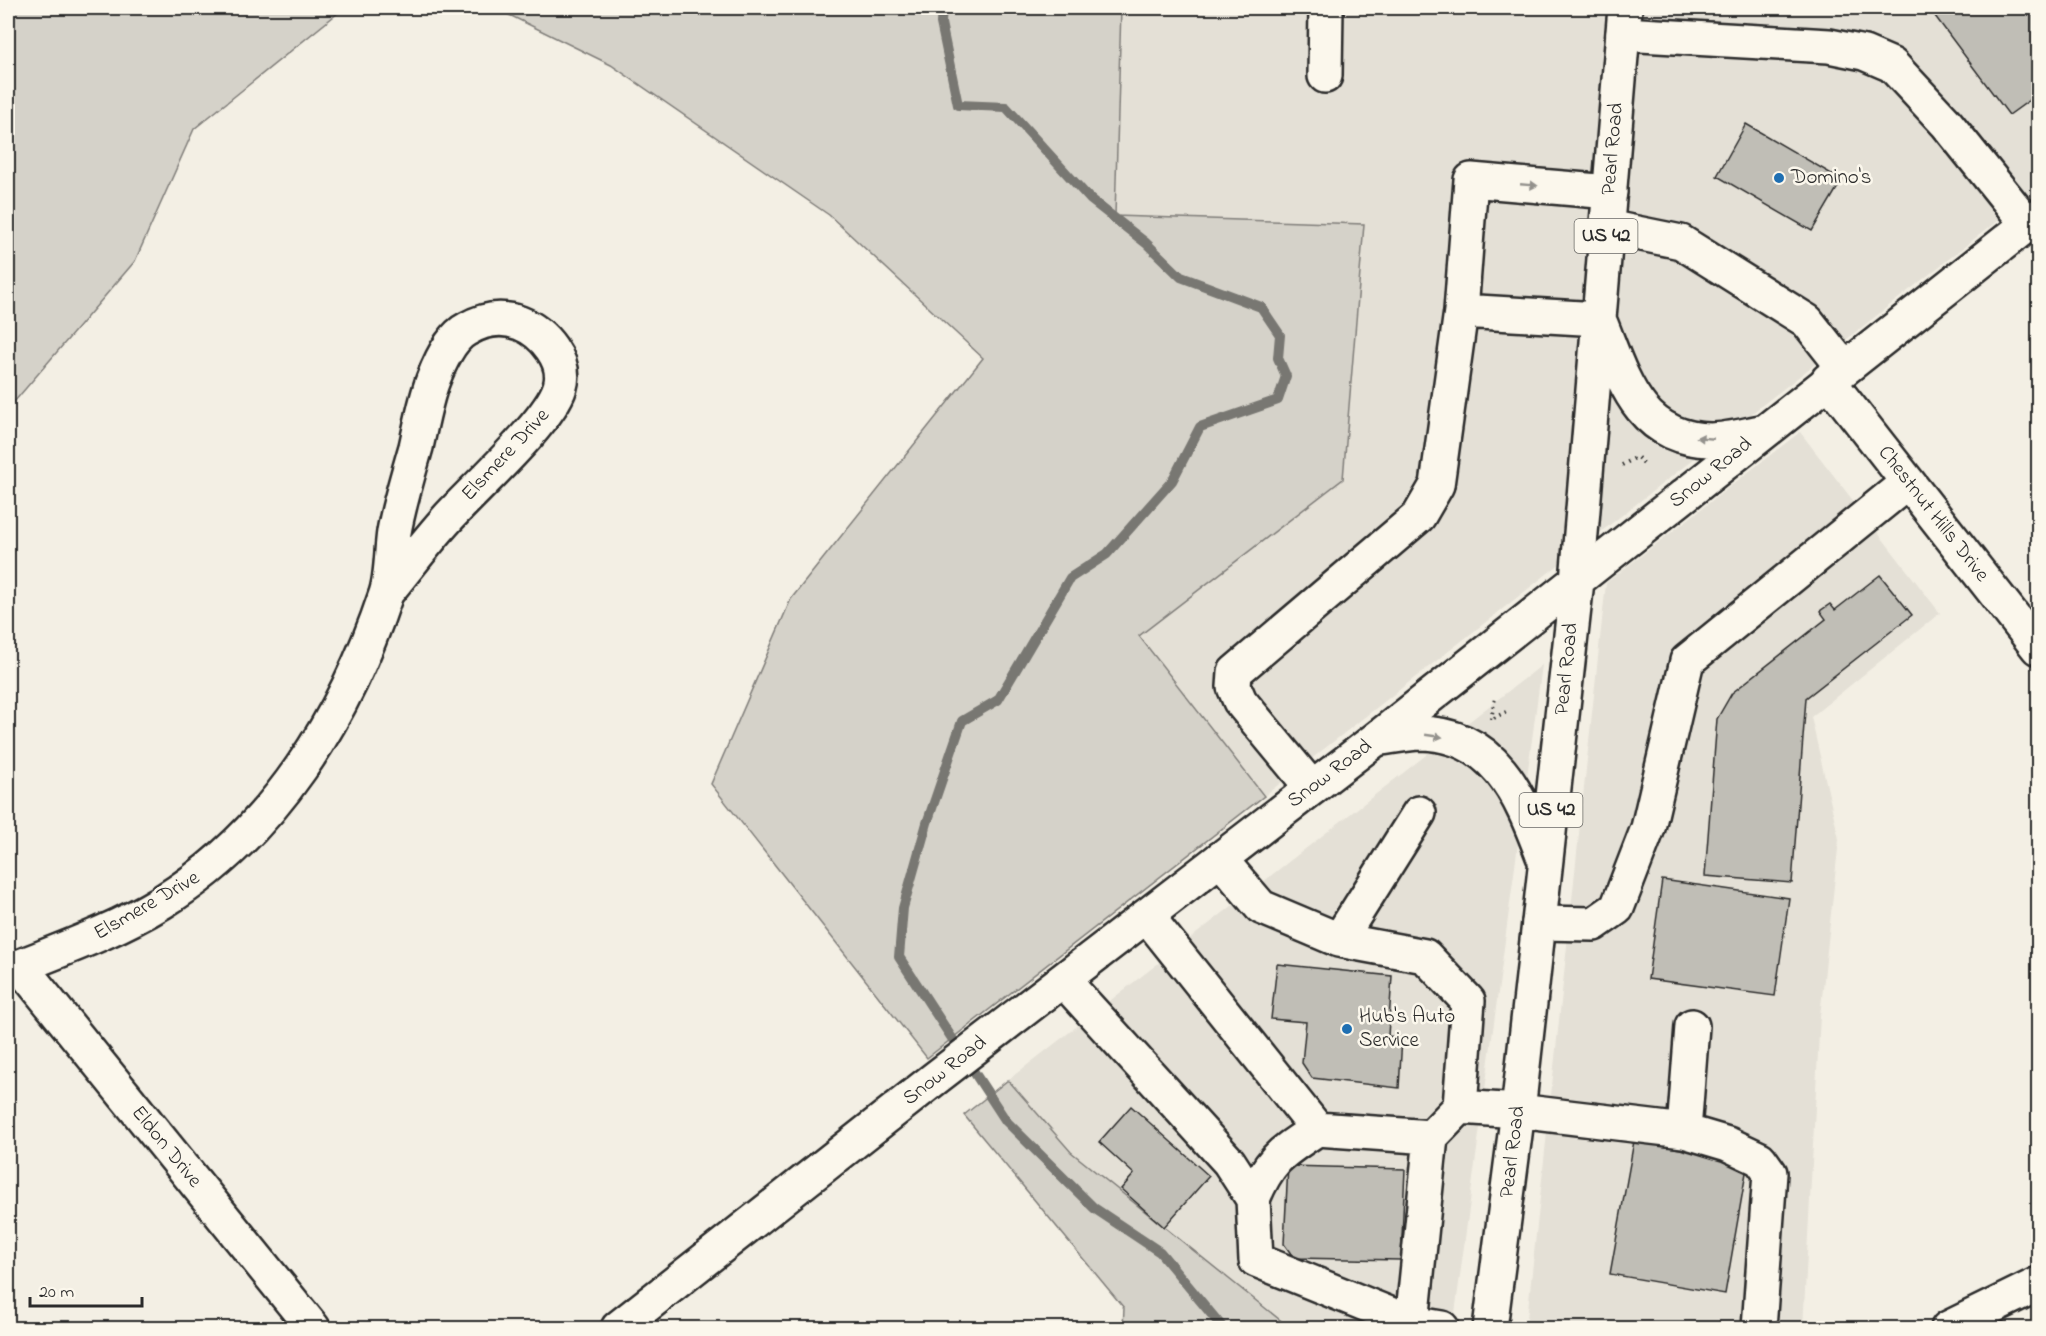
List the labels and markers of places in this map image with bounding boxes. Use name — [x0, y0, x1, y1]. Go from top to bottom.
place label: Domino's — [1790, 163, 1872, 193]
marker: Domino's — [1772, 171, 1786, 185]
place label: Hub's Auto Service — [1359, 1002, 1455, 1056]
marker: Hub's Auto Service — [1340, 1022, 1354, 1036]

